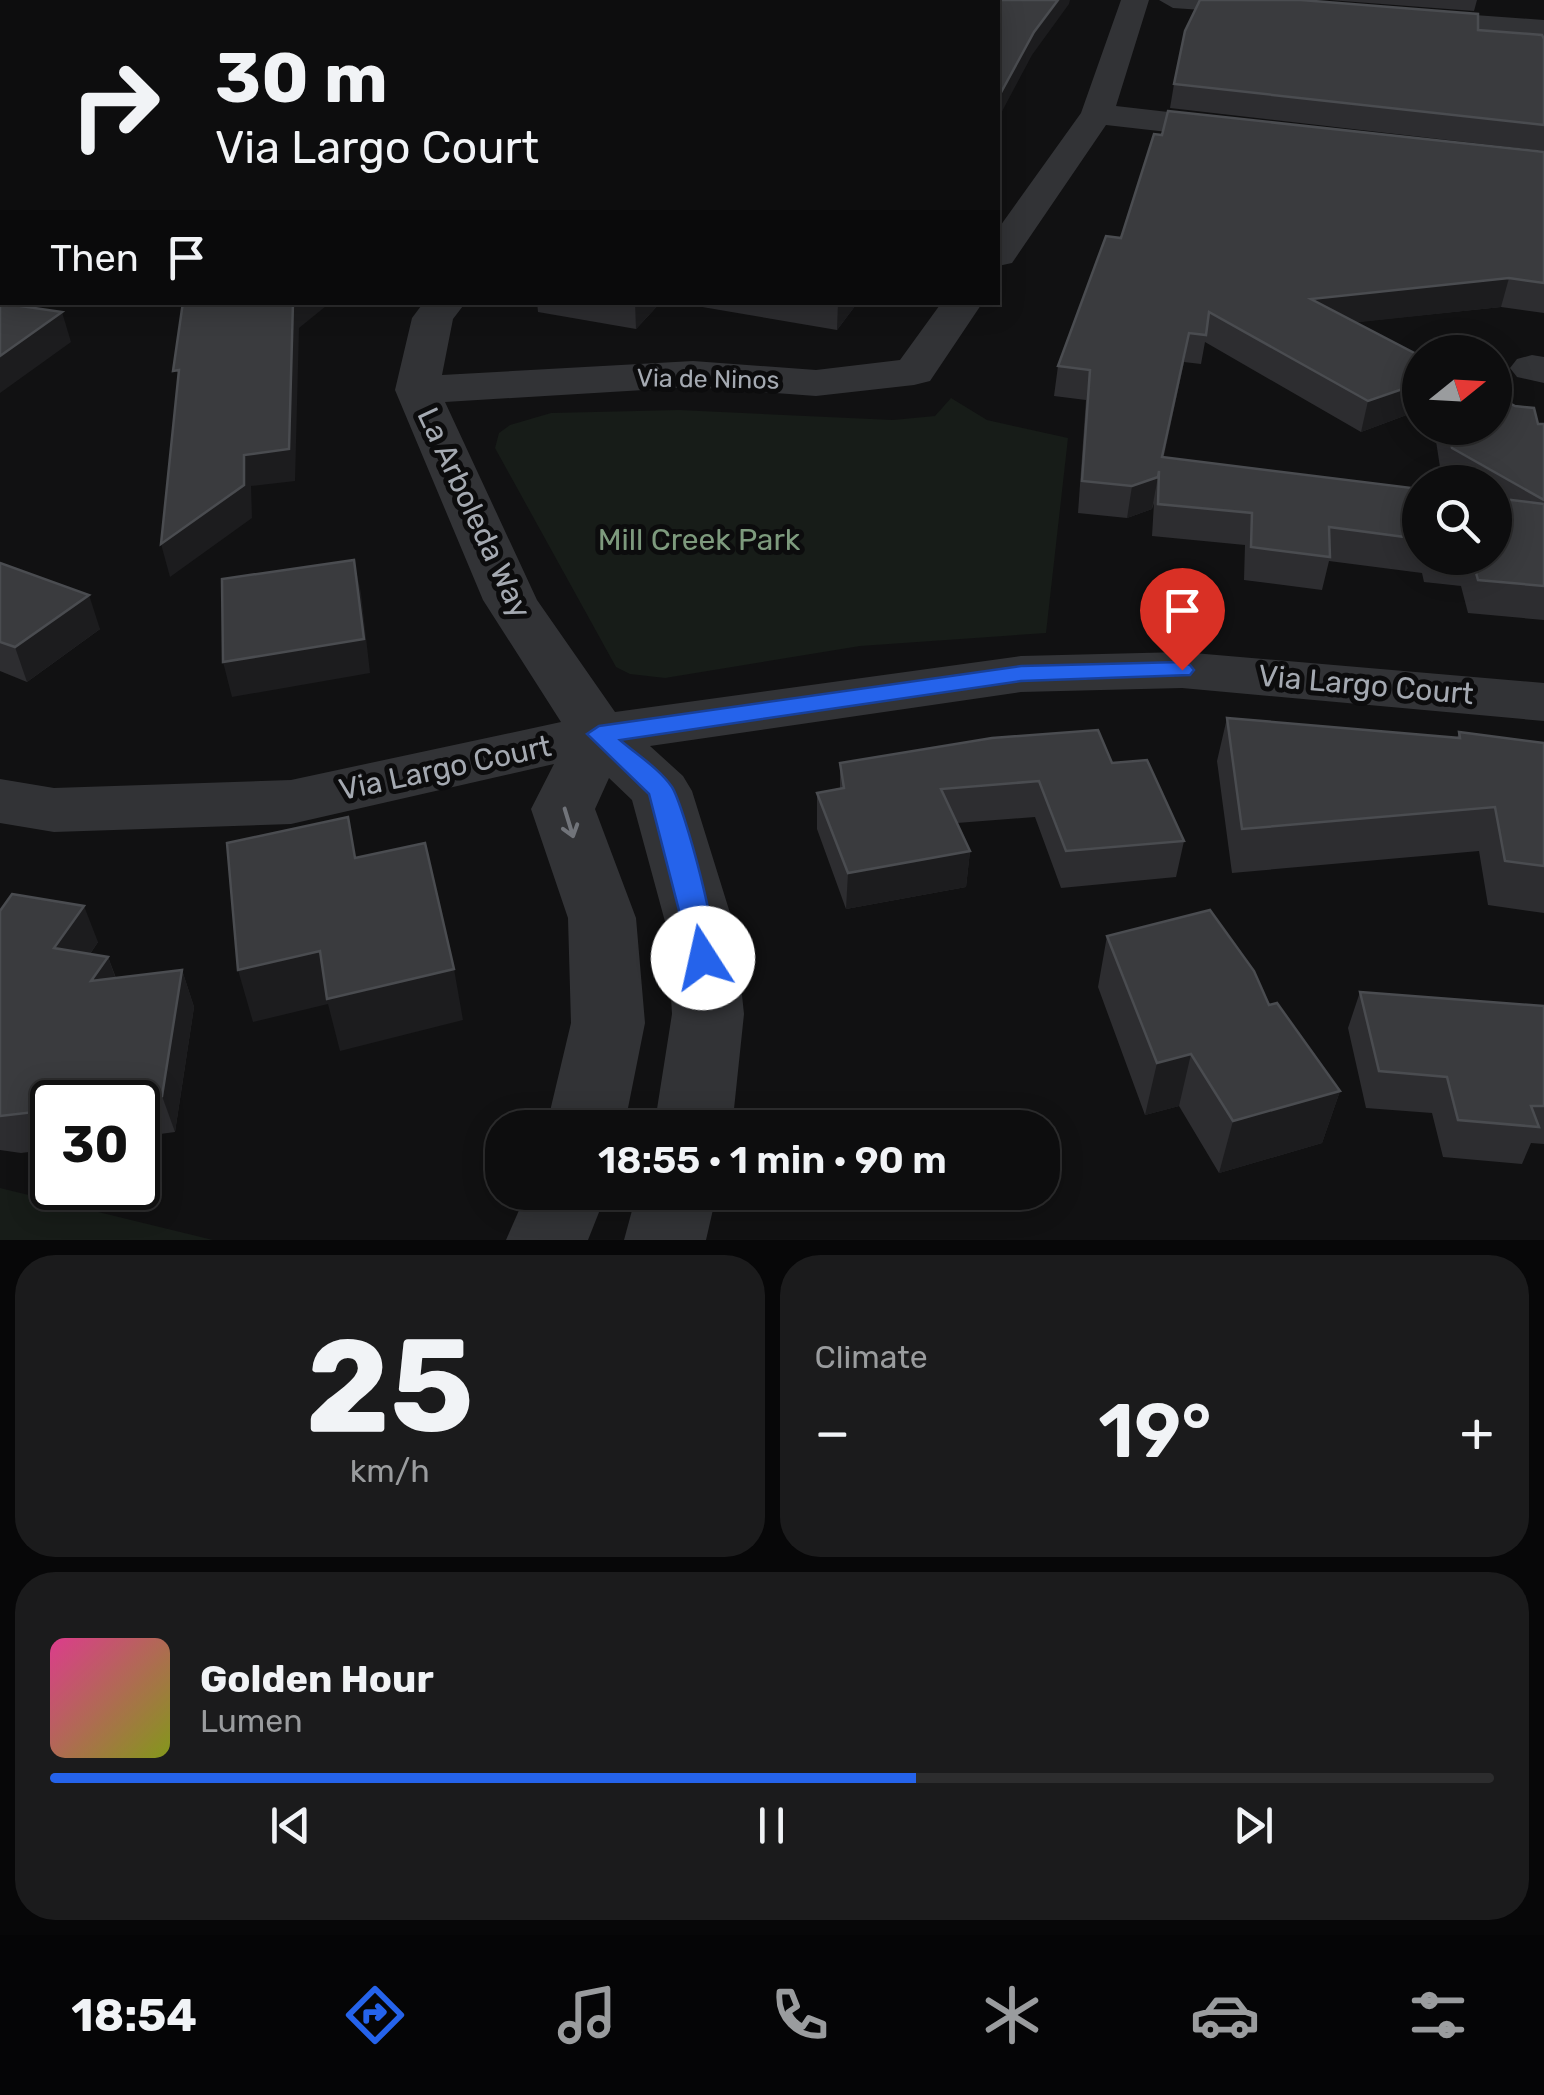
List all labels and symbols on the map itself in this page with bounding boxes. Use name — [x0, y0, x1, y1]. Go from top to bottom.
north arrow — [1402, 335, 1512, 445]
street label: Via de Ninos — [636, 363, 780, 395]
street label: La Arboleda Way — [409, 402, 539, 624]
park label: Mill Creek Park — [598, 522, 801, 558]
pin — [1140, 568, 1225, 671]
street label: Via Largo Court — [1257, 658, 1475, 712]
street label: Via Largo Court — [336, 728, 555, 808]
one-way arrow — [561, 807, 579, 838]
position arrow — [651, 906, 755, 1010]
speed limit sign: 30 — [30, 1080, 160, 1210]

